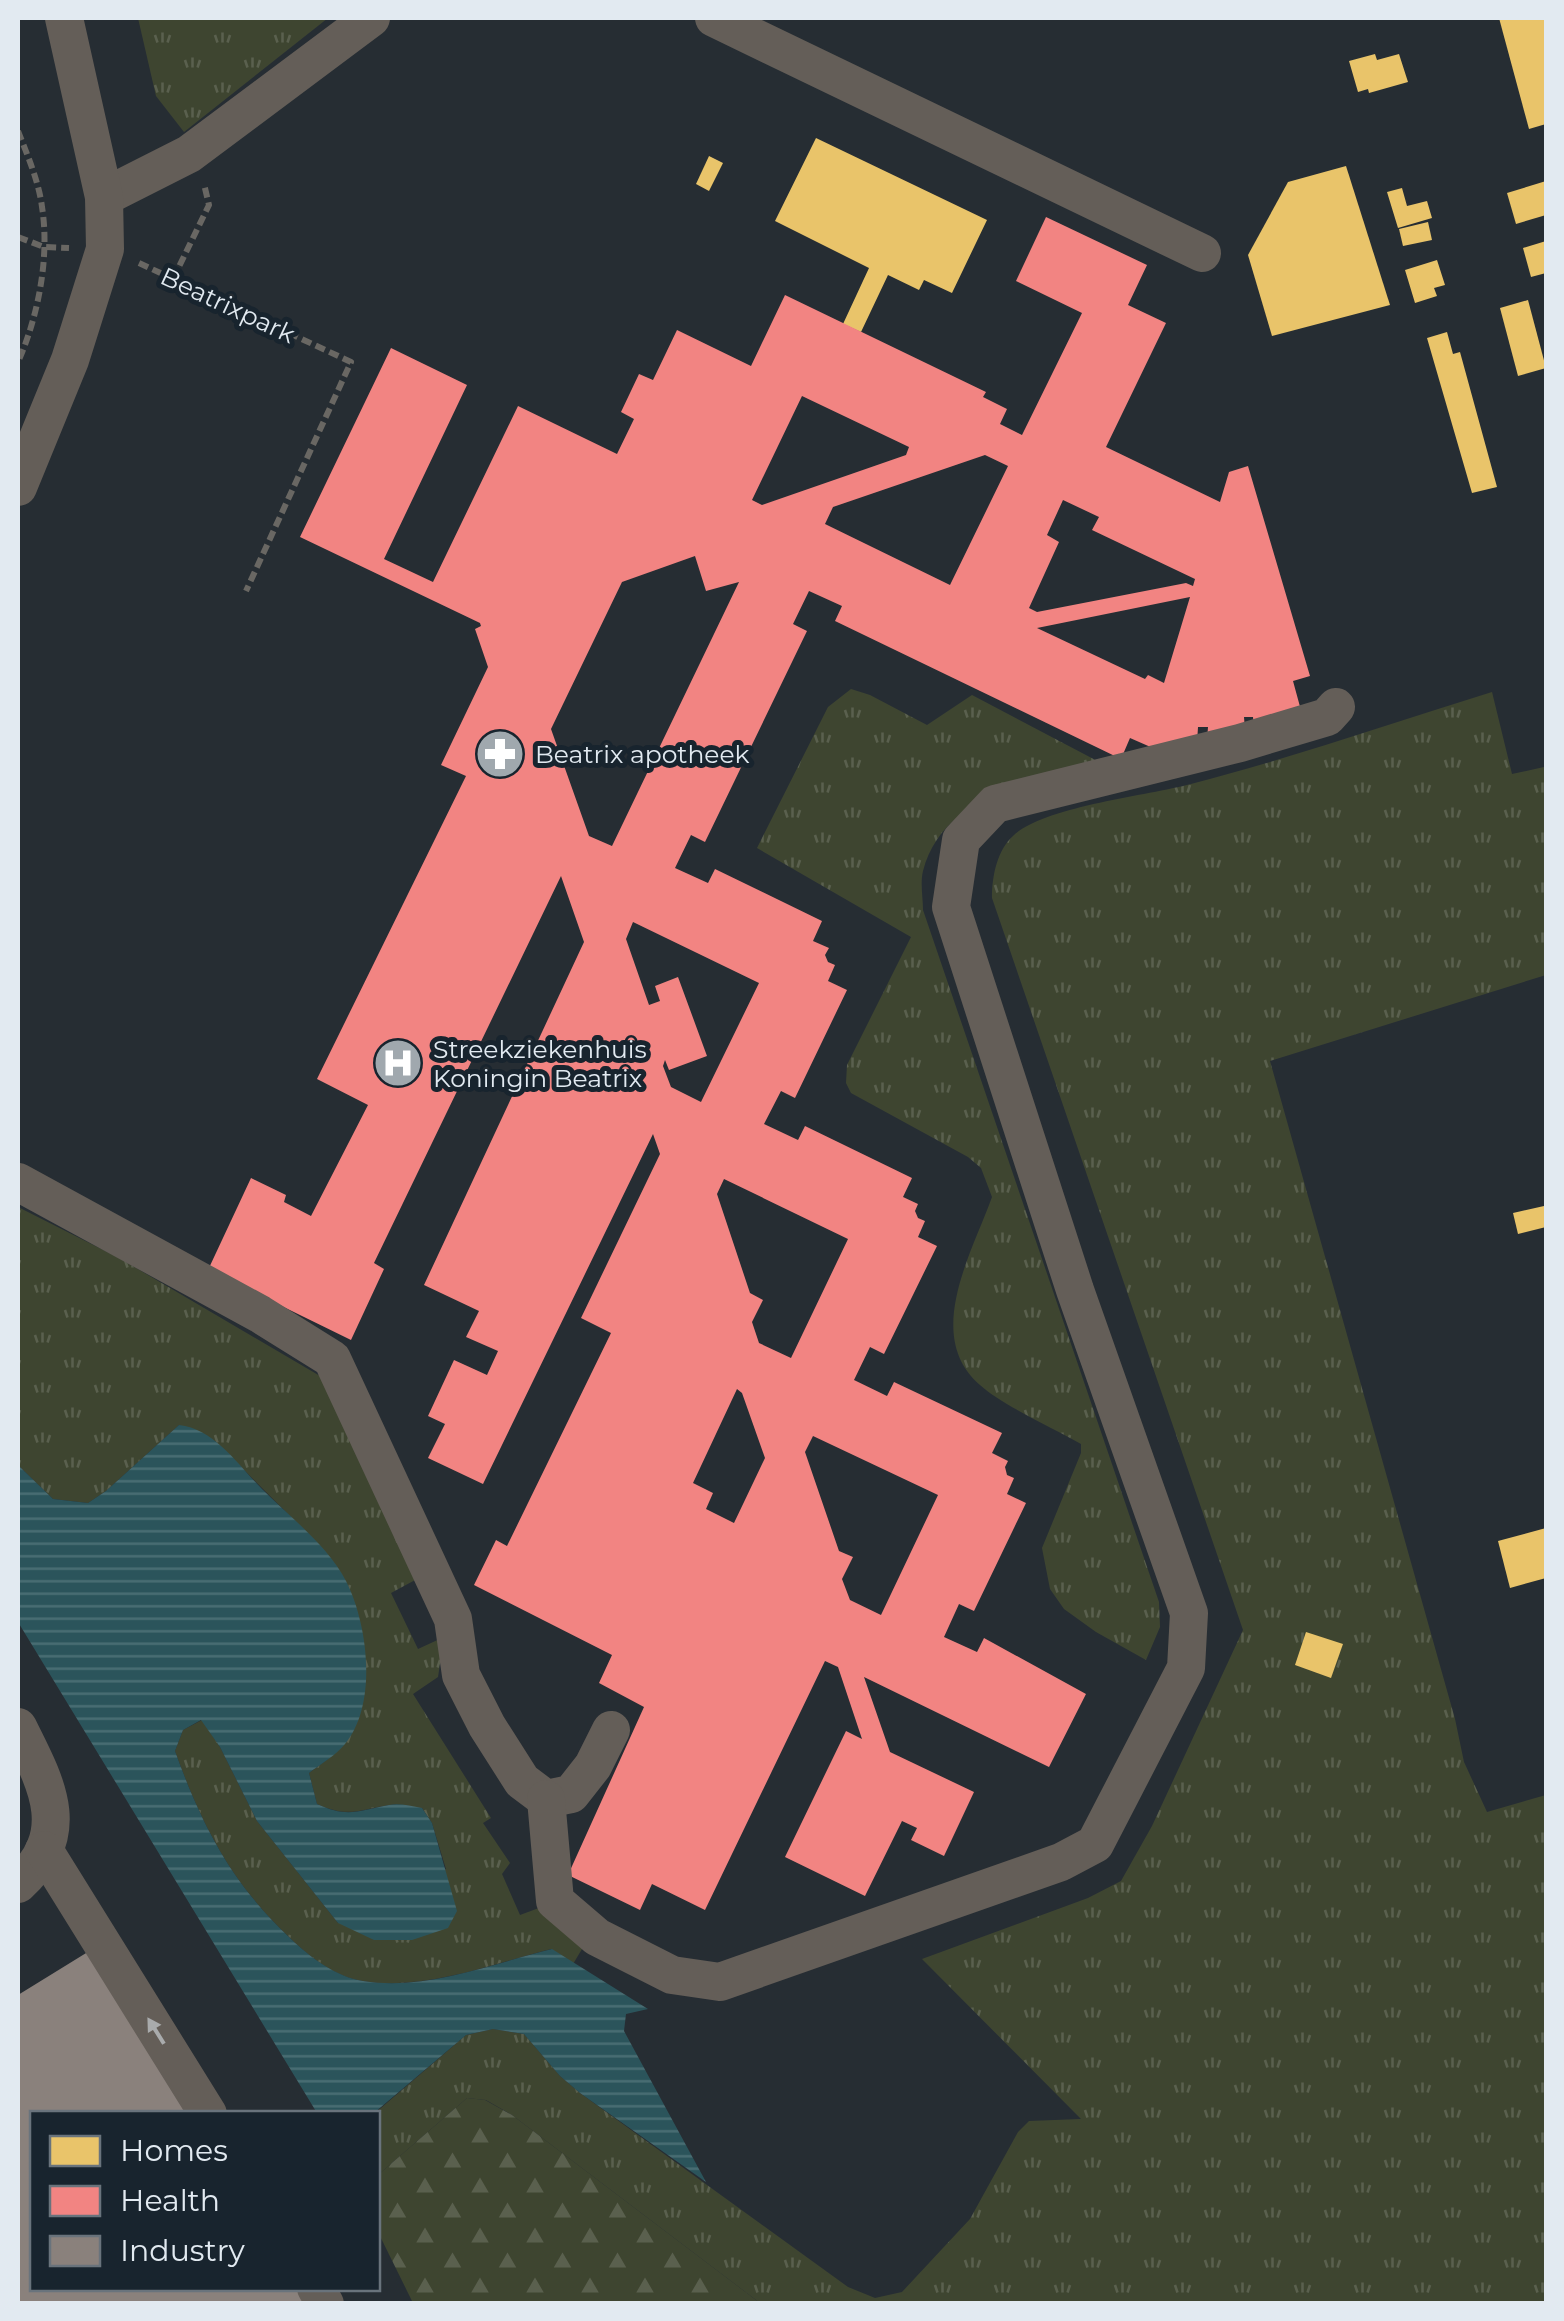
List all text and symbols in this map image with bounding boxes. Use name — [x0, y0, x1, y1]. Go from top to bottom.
street label: Beatrixpark — [156, 261, 300, 349]
pharmacy icon: Beatrix apotheek — [474, 728, 526, 780]
place label: Beatrix apotheek — [535, 739, 750, 769]
place label: Streekziekenhuis Koningin Beatrix — [433, 1034, 647, 1093]
hospital icon: Streekziekenhuis Koningin Beatrix — [372, 1037, 424, 1089]
one-way arrow — [148, 2017, 165, 2045]
legend — [30, 2111, 380, 2291]
text: Homes — [120, 2132, 228, 2169]
text: Health — [120, 2182, 220, 2219]
text: Industry — [120, 2232, 245, 2269]

